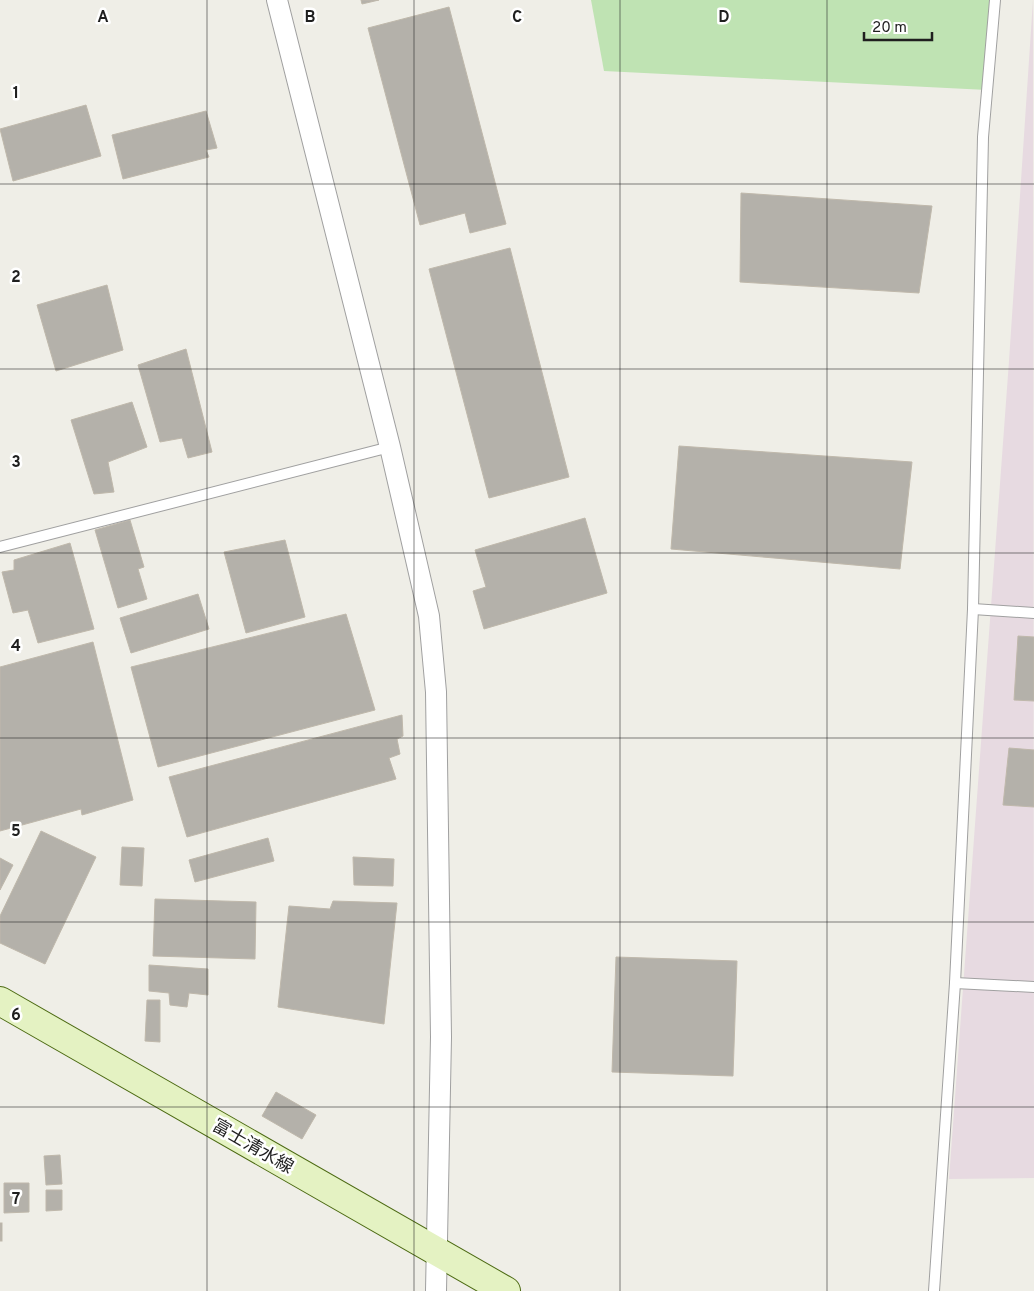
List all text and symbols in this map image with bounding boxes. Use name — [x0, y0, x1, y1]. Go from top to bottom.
text: A — [97, 8, 109, 28]
text: B — [304, 8, 316, 28]
text: C — [512, 8, 522, 28]
text: D — [718, 8, 730, 28]
scale bar — [864, 10, 932, 42]
text: 20 m — [872, 19, 907, 38]
text: 1 — [13, 84, 19, 104]
text: 2 — [11, 268, 21, 288]
text: 3 — [11, 453, 21, 473]
text: 4 — [11, 637, 21, 657]
text: 5 — [11, 822, 21, 842]
text: 6 — [11, 1006, 21, 1026]
street label: 富士清水線 — [208, 1115, 297, 1180]
text: 7 — [12, 1190, 20, 1210]

